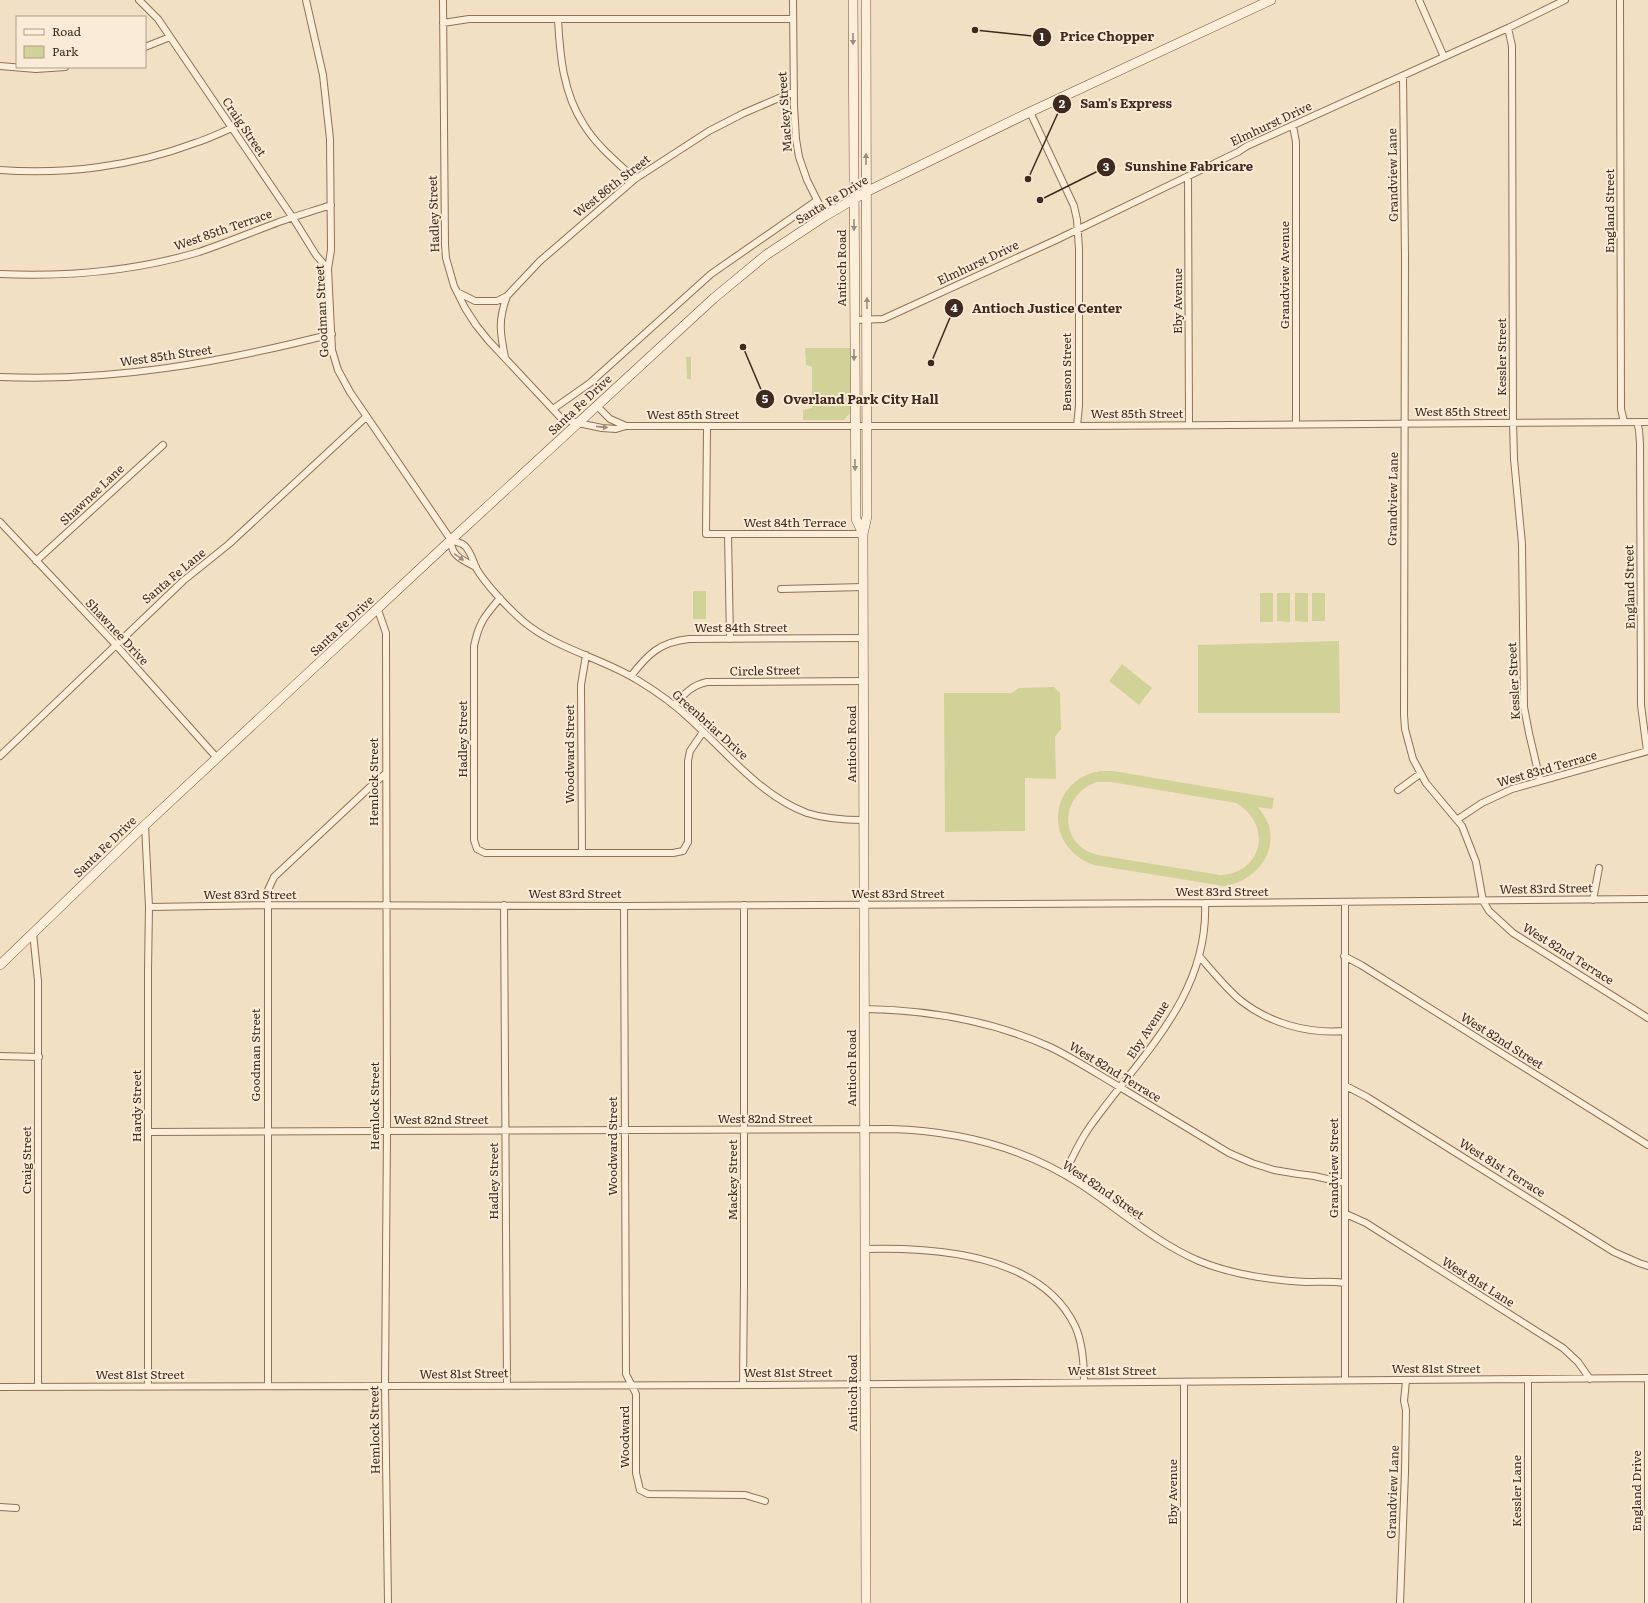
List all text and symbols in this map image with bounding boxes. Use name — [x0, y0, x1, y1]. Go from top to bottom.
legend — [16, 16, 146, 68]
text: Road — [52, 22, 82, 40]
callout: Price Chopper — [1032, 24, 1163, 49]
text: Price Chopper — [1060, 26, 1154, 45]
text: 1 — [1040, 27, 1045, 45]
one-way arrow — [850, 33, 856, 46]
text: Park — [52, 42, 79, 60]
street label: Mackey Street — [772, 71, 796, 153]
callout: Sam's Express — [1052, 91, 1180, 116]
street label: Craig Street — [218, 93, 271, 160]
text: Sam's Express — [1080, 93, 1172, 112]
text: 2 — [1059, 94, 1066, 112]
street label: Elmhurst Drive — [1227, 96, 1314, 150]
street label: Grandview Lane — [1382, 128, 1402, 222]
street label: West 86th Street — [569, 149, 654, 221]
one-way arrow — [863, 152, 869, 165]
callout: Sunshine Fabricare — [1096, 154, 1261, 179]
text: Sunshine Fabricare — [1125, 156, 1253, 175]
text: 3 — [1103, 157, 1110, 175]
street label: England Street — [1600, 169, 1618, 253]
street label: Santa Fe Drive — [792, 170, 871, 228]
street label: Hadley Street — [423, 175, 443, 253]
street label: West 85th Terrace — [171, 204, 274, 254]
one-way arrow — [851, 219, 857, 232]
street label: Grandview Avenue — [1275, 221, 1293, 329]
street label: Antioch Road — [832, 229, 850, 307]
street label: Elmhurst Drive — [934, 235, 1021, 289]
street label: Goodman Street — [310, 264, 332, 358]
street label: Eby Avenue — [1168, 268, 1186, 334]
one-way arrow — [864, 296, 870, 309]
callout: Antioch Justice Center — [944, 296, 1130, 321]
text: 4 — [950, 298, 958, 316]
text: Antioch Justice Center — [972, 298, 1122, 317]
street label: Kessler Street — [1492, 318, 1510, 396]
street label: Benson Street — [1057, 332, 1075, 411]
street label: West 85th Street — [119, 340, 213, 370]
one-way arrow — [851, 349, 857, 362]
street label: Santa Fe Drive — [543, 370, 615, 439]
callout: Overland Park City Hall — [755, 387, 946, 412]
text: 5 — [762, 389, 769, 407]
text: Overland Park City Hall — [783, 389, 939, 408]
street label: West 85th Street — [1415, 402, 1508, 420]
street label: West 85th Street — [1091, 404, 1184, 422]
street label: West 85th Street — [647, 405, 740, 423]
one-way arrow — [596, 424, 608, 431]
street label: Grandview Lane — [1382, 452, 1402, 546]
one-way arrow — [852, 459, 858, 472]
street label: Shawnee Lane — [55, 460, 128, 529]
street label: West 84th Terrace — [743, 513, 847, 531]
street label: Santa Fe Lane — [138, 543, 209, 607]
street label: England Street — [1619, 544, 1639, 629]
one-way arrow — [454, 553, 465, 561]
street label: Santa Fe Drive — [305, 591, 377, 660]
street label: Shawnee Drive — [82, 594, 154, 669]
street label: West 84th Street — [694, 618, 788, 636]
street label: Kessler Street — [1502, 641, 1524, 721]
street label: Circle Street — [729, 660, 801, 680]
street label: Greenbriar Drive — [668, 685, 753, 763]
street label: Hadley Street — [453, 700, 471, 778]
street label: Woodward Street — [560, 704, 578, 804]
street label: Antioch Road — [842, 705, 860, 783]
street label: Hemlock Street — [364, 738, 382, 826]
street label: West 83rd Terrace — [1495, 745, 1599, 791]
street label: Santa Fe Drive — [69, 811, 140, 881]
street label: West 83rd Street — [1499, 878, 1593, 898]
street label: West 83rd Street — [1175, 882, 1269, 900]
street label: West 83rd Street — [528, 884, 622, 902]
street label: West 83rd Street — [851, 884, 945, 902]
street label: West 83rd Street — [203, 885, 297, 903]
street label: West 82nd Terrace — [1519, 918, 1618, 989]
street label: Eby Avenue — [1122, 997, 1173, 1062]
street label: West 82nd Street — [1457, 1007, 1548, 1073]
street label: Goodman Street — [246, 1008, 264, 1102]
street label: Antioch Road — [842, 1029, 860, 1107]
street label: West 82nd Terrace — [1066, 1036, 1165, 1106]
street label: Hemlock Street — [365, 1062, 383, 1150]
street label: Hardy Street — [127, 1070, 145, 1142]
street label: Woodward Street — [603, 1096, 621, 1196]
street label: West 82nd Street — [717, 1109, 813, 1127]
street label: West 82nd Street — [393, 1110, 489, 1128]
street label: Grandview Street — [1324, 1118, 1342, 1218]
street label: Craig Street — [17, 1126, 35, 1194]
street label: West 81st Terrace — [1456, 1133, 1549, 1201]
street label: Mackey Street — [723, 1139, 741, 1220]
street label: Hadley Street — [484, 1142, 502, 1220]
street label: West 82nd Street — [1059, 1155, 1148, 1223]
street label: West 81st Lane — [1439, 1252, 1518, 1311]
street label: Antioch Road — [843, 1354, 861, 1432]
street label: West 81st Street — [1391, 1359, 1481, 1377]
street label: West 81st Street — [1067, 1361, 1157, 1379]
street label: West 81st Street — [419, 1363, 509, 1383]
street label: West 81st Street — [743, 1363, 833, 1381]
street label: West 81st Street — [95, 1365, 185, 1383]
street label: Hemlock Street — [364, 1385, 384, 1474]
street label: Woodward — [615, 1405, 633, 1468]
street label: Grandview Lane — [1381, 1445, 1403, 1539]
street label: England Drive — [1627, 1450, 1645, 1532]
street label: Kessler Lane — [1507, 1455, 1525, 1527]
street label: Eby Avenue — [1163, 1459, 1181, 1525]

